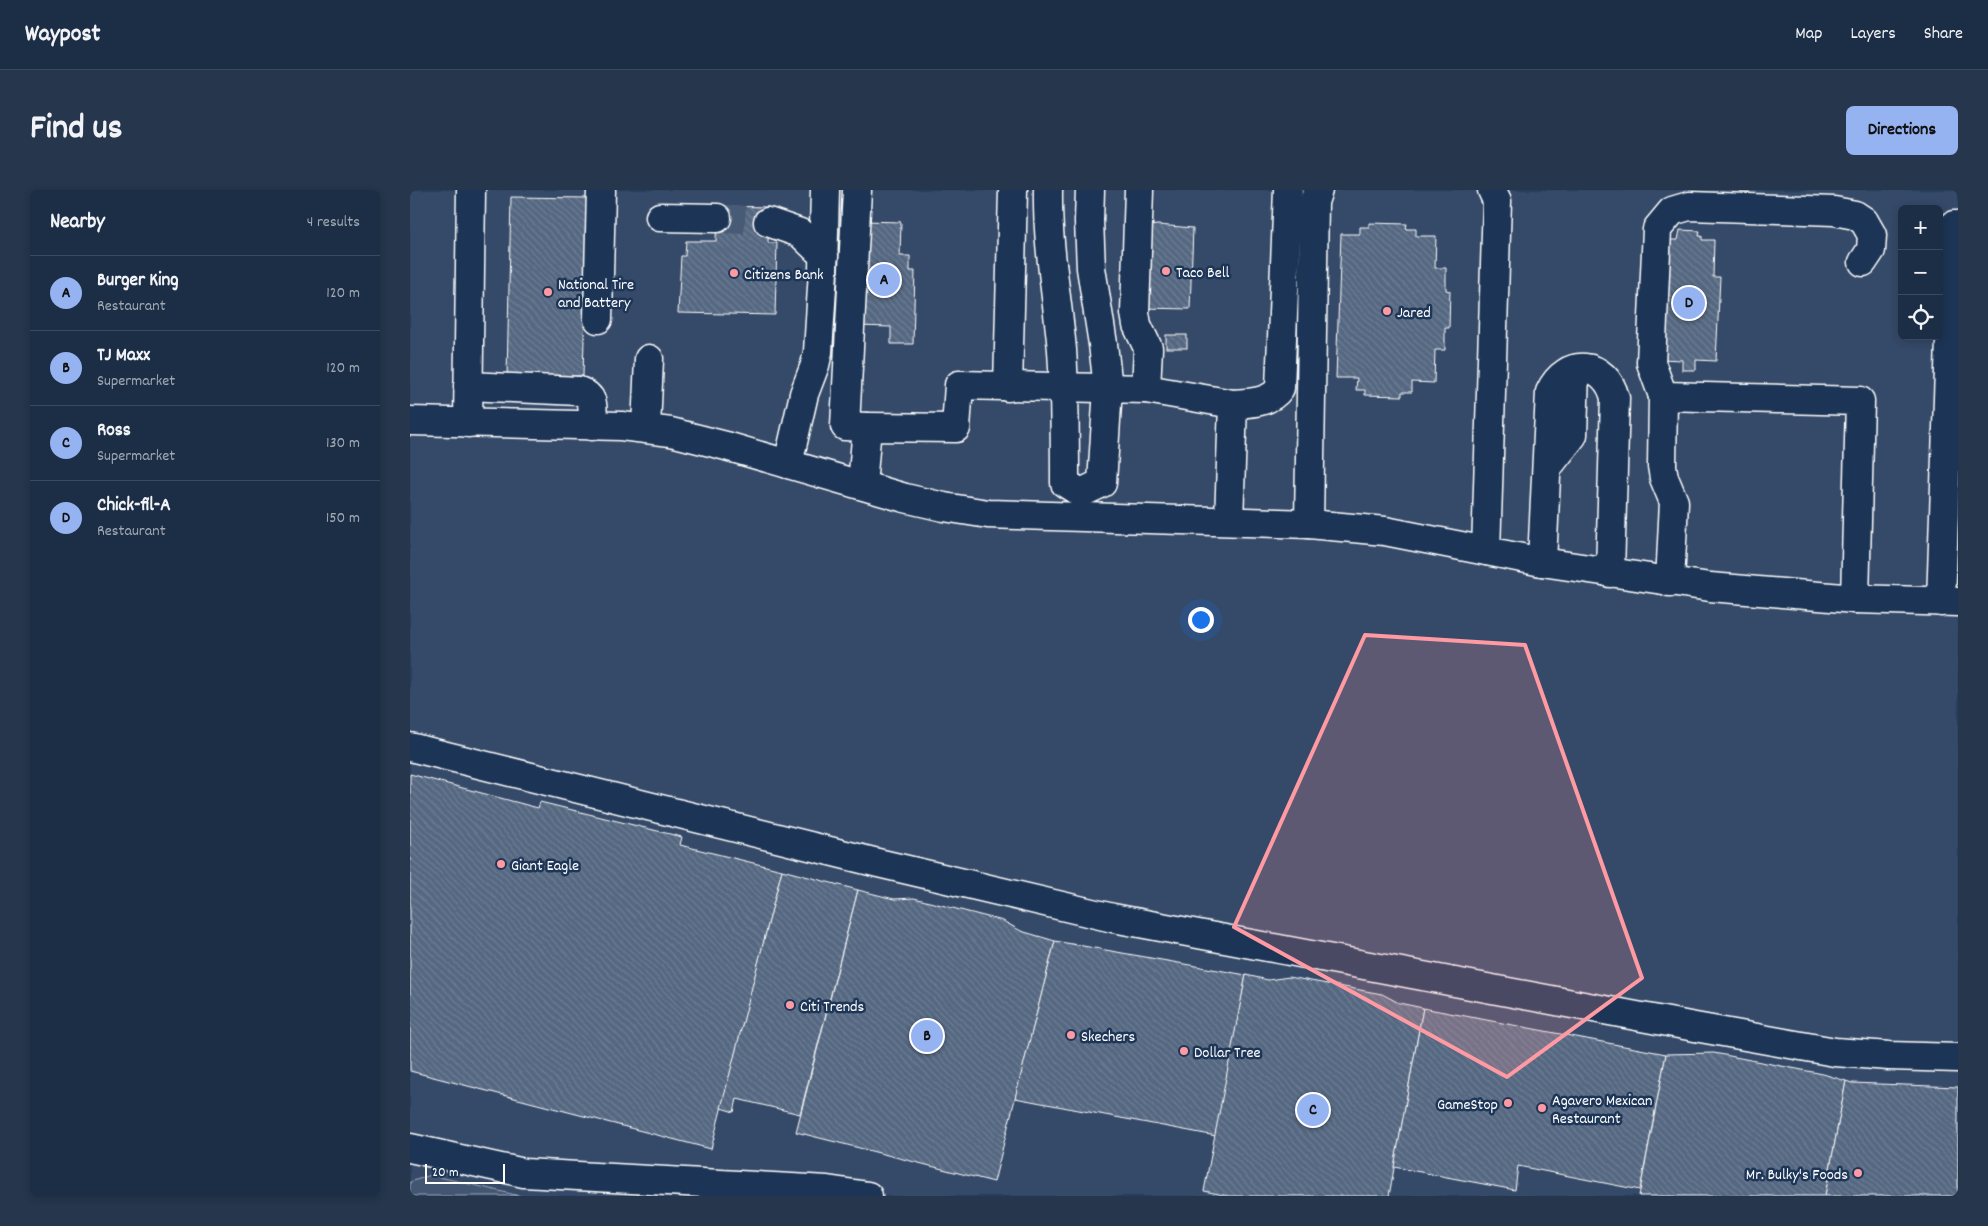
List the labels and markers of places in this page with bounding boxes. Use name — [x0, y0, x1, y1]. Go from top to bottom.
pin: A — [868, 261, 900, 299]
place label: Taco Bell — [1176, 262, 1230, 285]
place label: Citizens Bank — [744, 264, 824, 287]
marker: Taco Bell — [1160, 265, 1172, 277]
marker: Citizens Bank — [728, 267, 740, 279]
place label: National Tire and Battery — [558, 274, 634, 315]
pin: D — [1673, 284, 1705, 322]
marker: National Tire and Battery — [542, 286, 554, 298]
place label: Jared — [1397, 302, 1431, 325]
marker: Jared — [1381, 305, 1393, 317]
place label: Giant Eagle — [511, 855, 579, 878]
marker: Giant Eagle — [495, 858, 507, 870]
place label: Citi Trends — [800, 996, 865, 1019]
marker: Citi Trends — [784, 999, 796, 1011]
pin: B — [911, 1017, 943, 1055]
place label: Skechers — [1081, 1026, 1135, 1049]
marker: Skechers — [1065, 1029, 1077, 1041]
place label: Dollar Tree — [1194, 1042, 1261, 1065]
marker: Dollar Tree — [1178, 1045, 1190, 1057]
place label: Agavero Mexican Restaurant — [1552, 1090, 1652, 1131]
pin: C — [1297, 1091, 1329, 1129]
place label: GameStop — [1437, 1094, 1498, 1117]
marker: GameStop — [1502, 1097, 1514, 1109]
marker: Agavero Mexican Restaurant — [1536, 1102, 1548, 1114]
place label: Mr. Bulky's Foods — [1746, 1164, 1848, 1187]
marker: Mr. Bulky's Foods — [1852, 1167, 1864, 1179]

